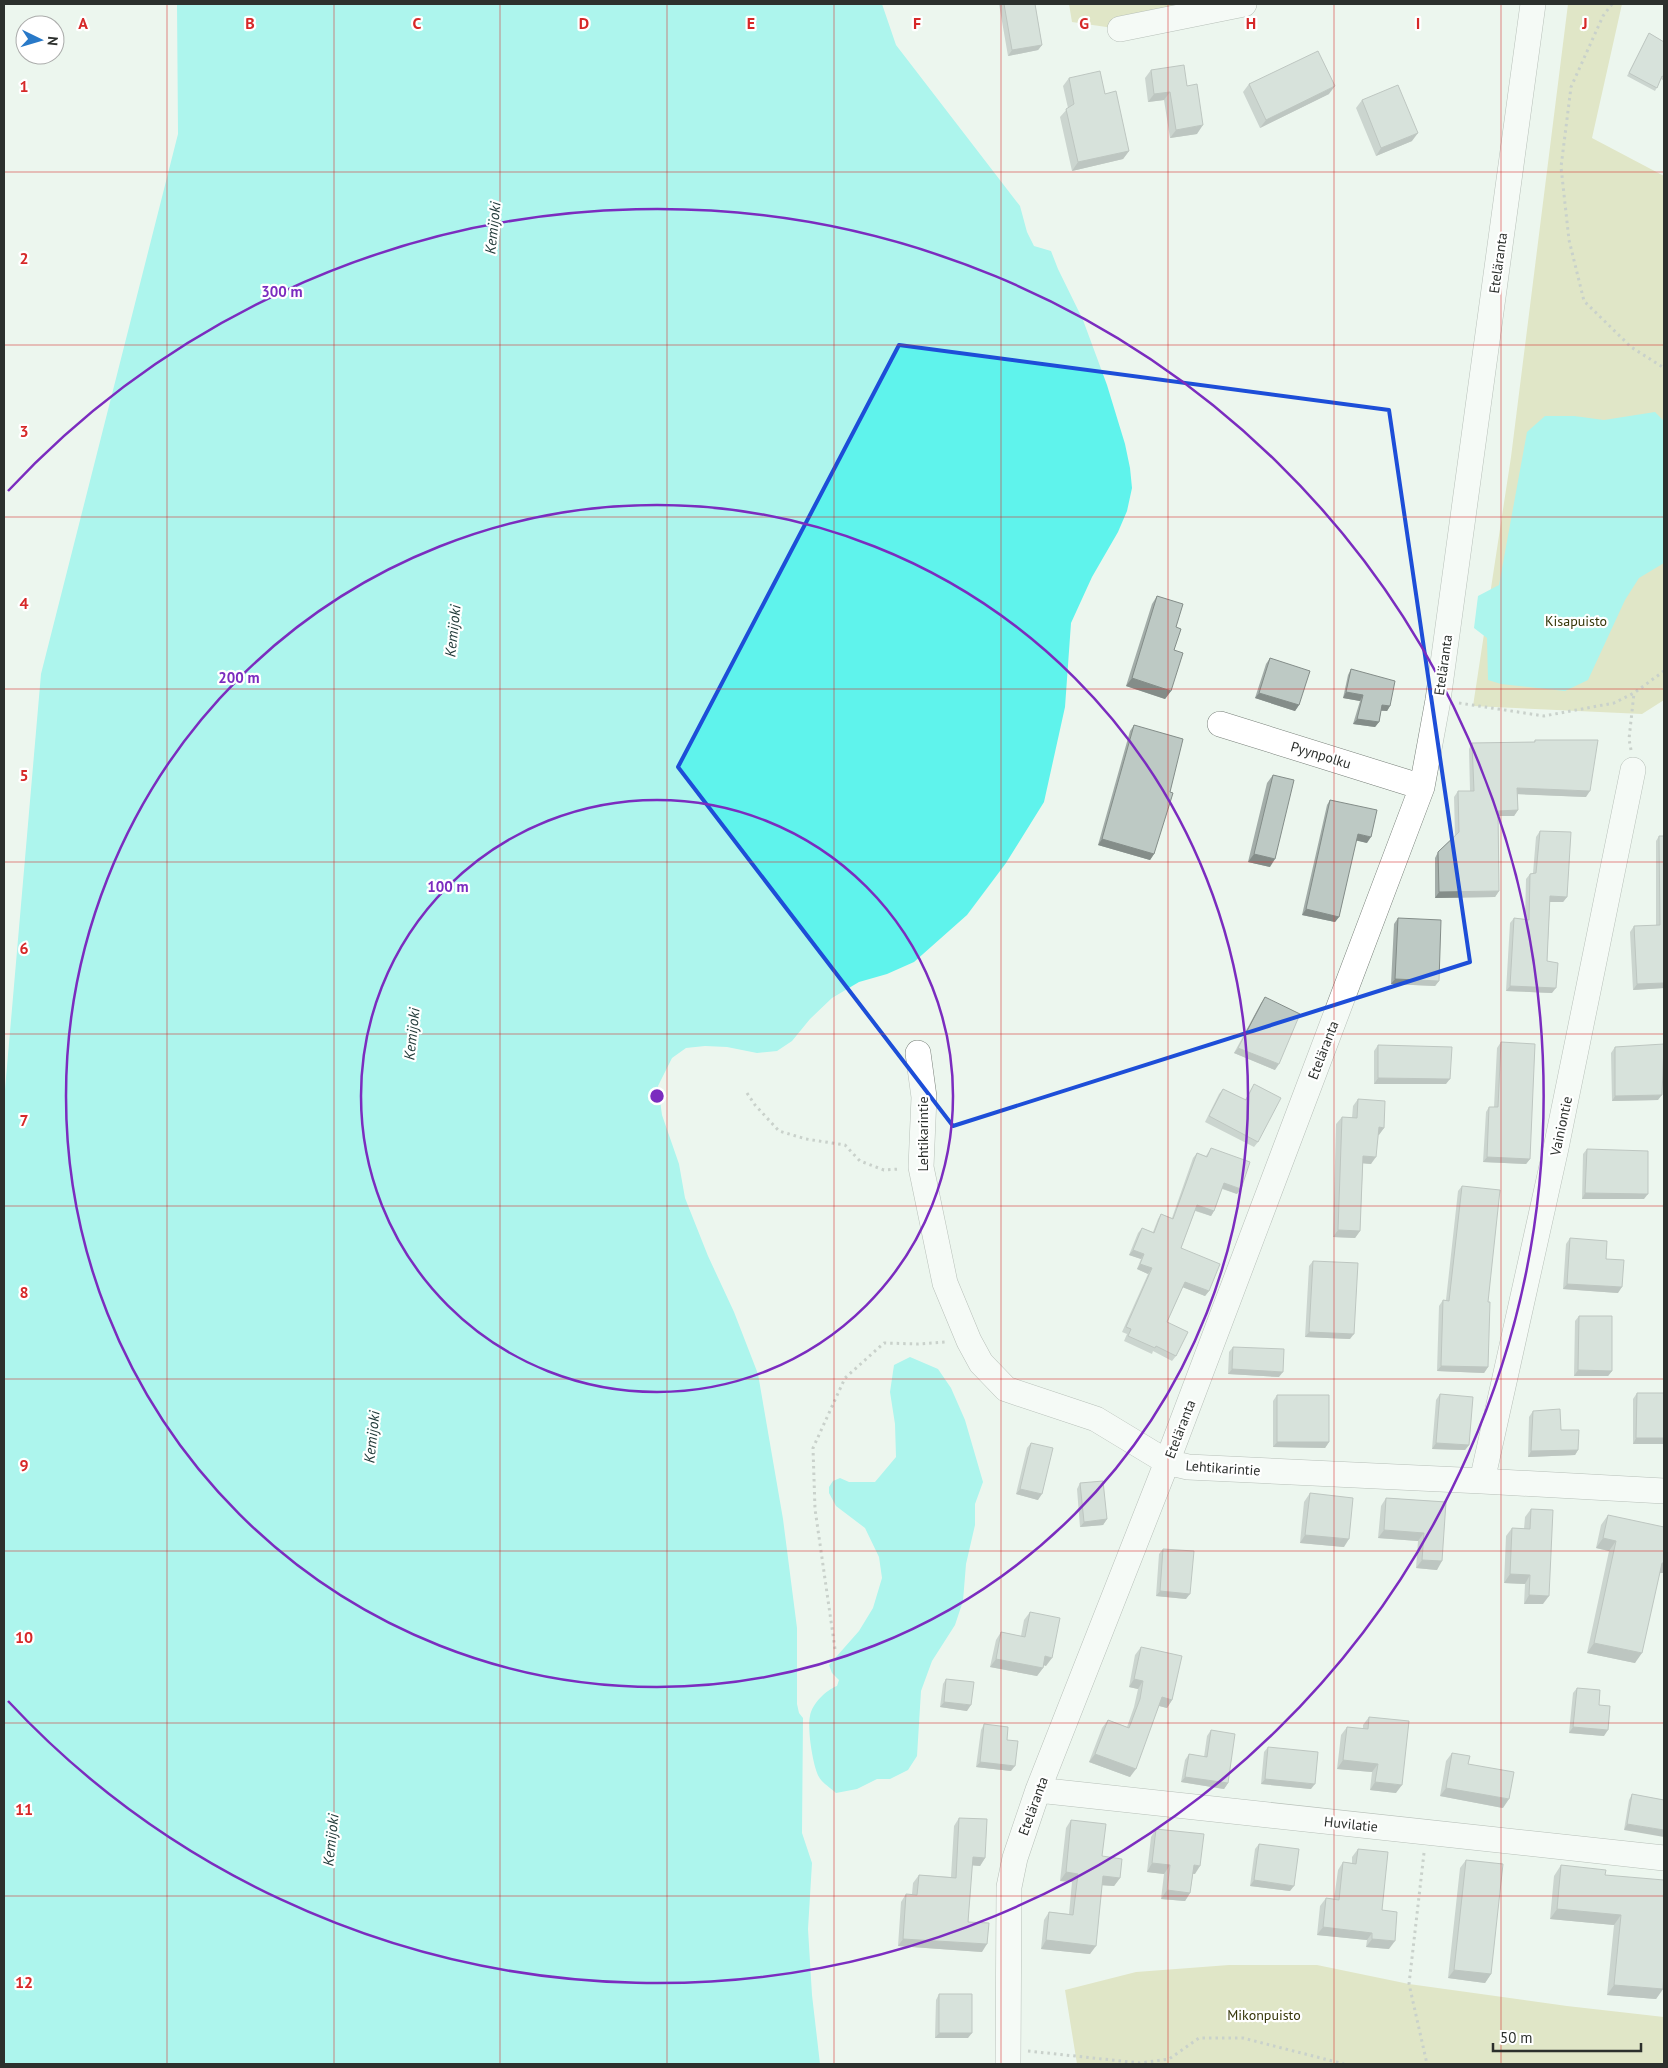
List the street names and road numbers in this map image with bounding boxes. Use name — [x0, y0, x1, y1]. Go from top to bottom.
street label: Eteläranta — [1485, 231, 1511, 295]
street label: Eteläranta — [1430, 633, 1456, 697]
street label: Pyynpolku — [1289, 737, 1353, 773]
street label: Eteläranta — [1304, 1018, 1342, 1082]
street label: Vainiontie — [1546, 1095, 1576, 1158]
street label: Lehtikarintie — [914, 1096, 932, 1172]
street label: Eteläranta — [1161, 1397, 1199, 1461]
street label: Lehtikarintie — [1185, 1456, 1261, 1480]
street label: Eteläranta — [1014, 1774, 1052, 1838]
street label: Huvilatie — [1323, 1812, 1379, 1836]

